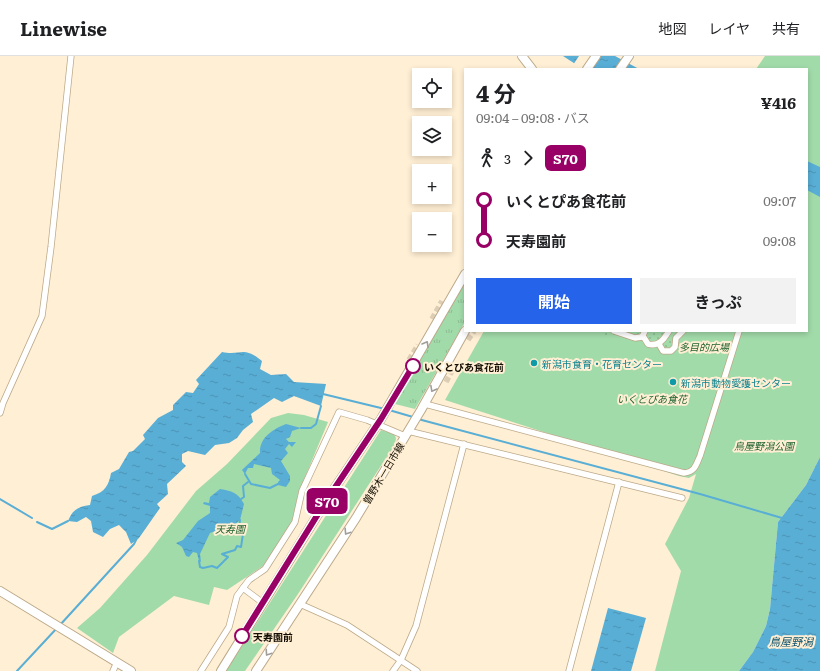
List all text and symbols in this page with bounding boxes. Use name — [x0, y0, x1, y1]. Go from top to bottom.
text: Linewise — [20, 14, 107, 42]
text: 地図 — [658, 18, 686, 38]
text: レイヤ — [708, 18, 750, 38]
text: 共有 — [772, 18, 800, 38]
map controls — [412, 68, 452, 252]
button: locate — [412, 68, 452, 108]
text: 4 分 — [476, 76, 516, 109]
text: ¥416 — [761, 91, 796, 114]
text: 09:04 – 09:08 · バス — [476, 108, 590, 127]
button: layers — [412, 116, 452, 156]
icon: walk — [476, 147, 498, 169]
icon: forward — [517, 147, 539, 169]
text: S70 — [553, 148, 578, 168]
text: 3 — [504, 149, 511, 168]
button: + — [412, 164, 452, 204]
text: いくとぴあ食花前 — [506, 189, 626, 212]
text: 09:07 — [763, 191, 796, 210]
button: − — [412, 212, 452, 252]
text: 天寿園前 — [506, 229, 566, 252]
text: 09:08 — [763, 231, 796, 250]
button: 開始 — [476, 278, 632, 324]
button: きっぷ — [640, 278, 796, 324]
park label: 多目的広場 — [679, 339, 730, 354]
one-way arrow — [421, 341, 428, 348]
place label: 新潟市食育・花育センター — [542, 356, 662, 371]
marker: いくとぴあ食花前 — [405, 358, 421, 374]
marker: 新潟市食育・花育センター — [529, 358, 539, 368]
place label: いくとぴあ食花前 — [424, 359, 504, 374]
place label: 新潟市動物愛護センター — [681, 375, 791, 390]
marker: 新潟市動物愛護センター — [668, 377, 678, 387]
one-way arrow — [430, 385, 437, 393]
park label: いくとぴあ食花 — [617, 391, 689, 406]
park label: 鳥屋野潟公園 — [734, 438, 796, 453]
street label: 曽野木一日市線 — [359, 439, 407, 507]
line badge: S70 — [304, 488, 350, 514]
text: S70 — [315, 491, 339, 511]
park label: 天寿園 — [215, 521, 247, 536]
one-way arrow — [344, 528, 352, 535]
marker: 天寿園前 — [234, 628, 250, 644]
place label: 天寿園前 — [253, 629, 293, 644]
water label: 鳥屋野潟 — [769, 633, 815, 649]
one-way arrow — [266, 648, 273, 655]

